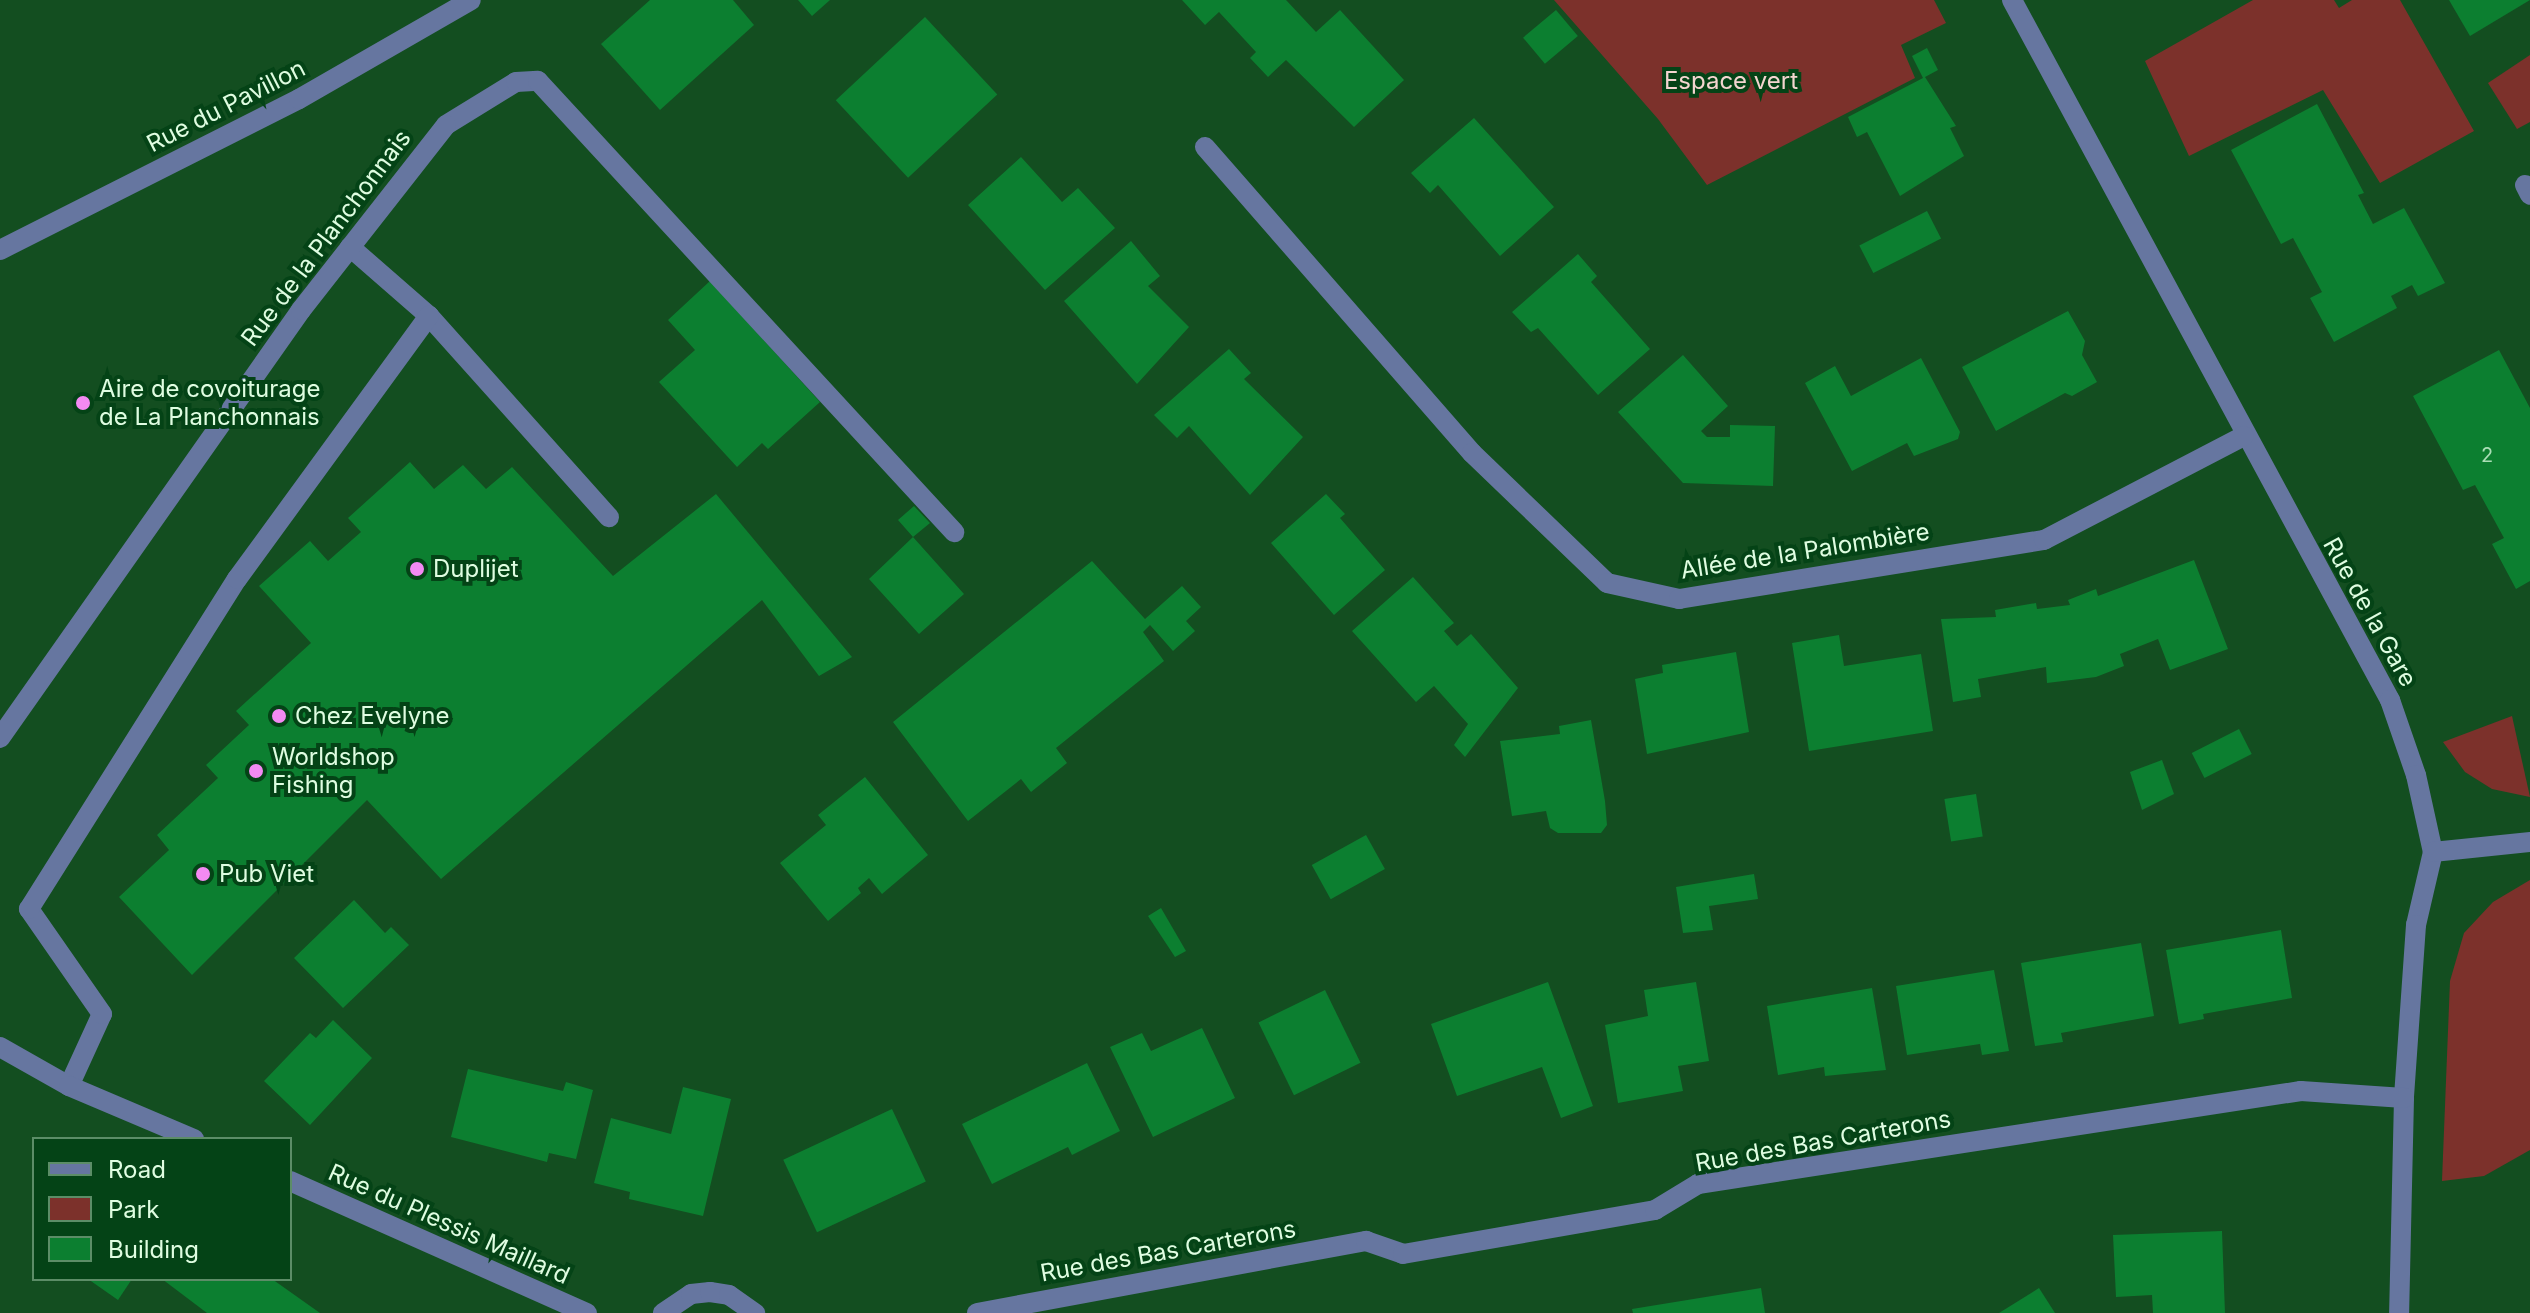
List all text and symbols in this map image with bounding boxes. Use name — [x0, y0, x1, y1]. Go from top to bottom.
street label: Rue du Pavillon — [142, 54, 310, 158]
park label: Espace vert — [1664, 67, 1798, 95]
street label: Rue de la Planchonnais — [235, 124, 417, 352]
place label: Aire de covoiturage de La Planchonnais — [99, 375, 320, 431]
marker: Aire de covoiturage de La Planchonnais — [74, 394, 92, 412]
house number: 2 — [2481, 443, 2493, 467]
street label: Allée de la Palombière — [1679, 517, 1931, 585]
street label: Rue de la Gare — [2317, 532, 2423, 692]
place label: Duplijet — [433, 555, 518, 583]
marker: Duplijet — [408, 560, 426, 578]
place label: Chez Evelyne — [295, 702, 449, 730]
marker: Chez Evelyne — [270, 707, 288, 725]
place label: Worldshop Fishing — [272, 743, 395, 799]
marker: Worldshop Fishing — [247, 762, 265, 780]
place label: Pub Viet — [219, 860, 314, 888]
marker: Pub Viet — [194, 865, 212, 883]
street label: Rue des Bas Carterons — [1693, 1104, 1953, 1178]
legend — [32, 1137, 292, 1281]
text: Road — [108, 1155, 166, 1184]
street label: Rue du Plessis Maillard — [324, 1158, 574, 1290]
text: Park — [108, 1195, 159, 1224]
street label: Rue des Bas Carterons — [1038, 1214, 1298, 1288]
text: Building — [108, 1235, 199, 1264]

